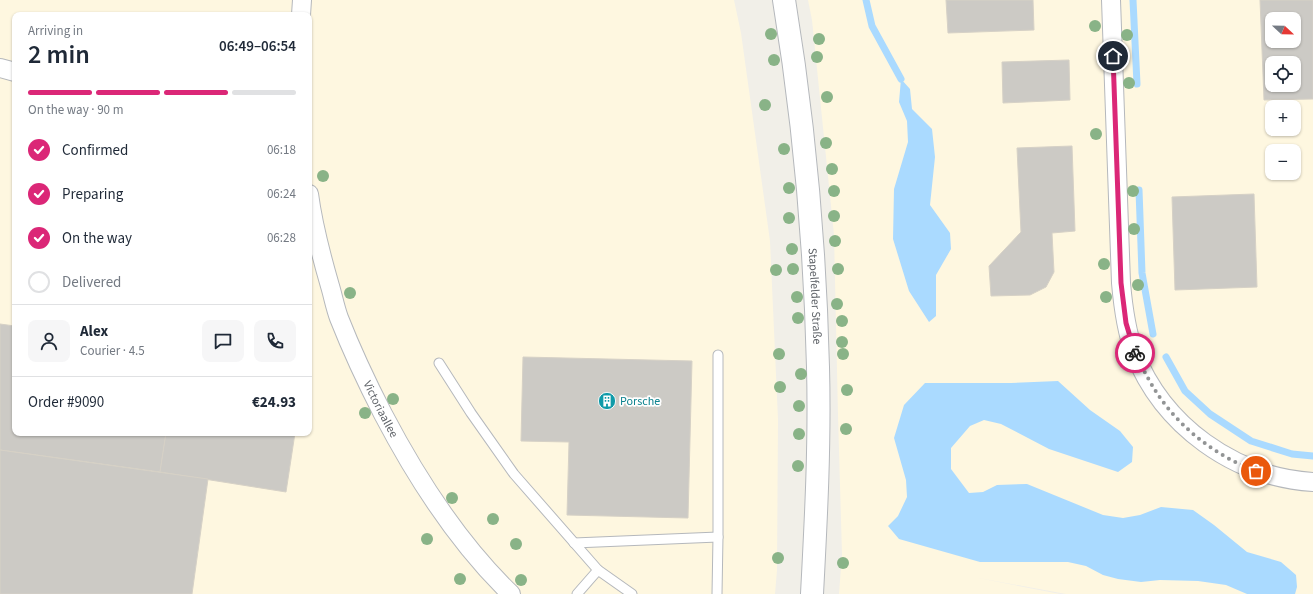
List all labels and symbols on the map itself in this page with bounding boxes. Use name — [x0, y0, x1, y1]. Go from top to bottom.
north arrow — [1265, 12, 1301, 48]
pin — [1096, 39, 1130, 73]
street label: Stapelfelder Straße — [804, 248, 825, 345]
courier — [1115, 333, 1155, 373]
street label: Victoriaallee — [359, 378, 402, 441]
building icon: Porsche — [597, 391, 617, 411]
place label: Porsche — [620, 393, 660, 410]
pin — [1239, 454, 1273, 488]

